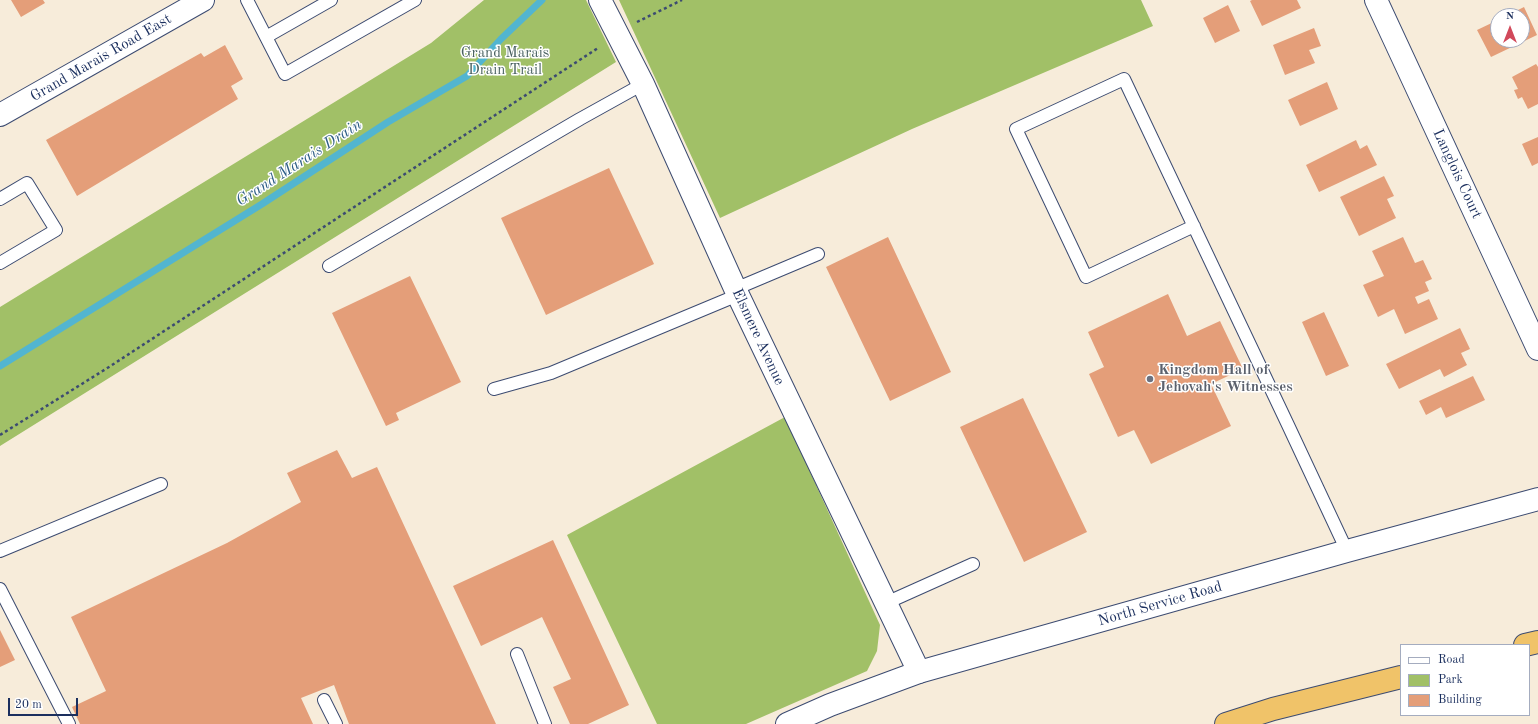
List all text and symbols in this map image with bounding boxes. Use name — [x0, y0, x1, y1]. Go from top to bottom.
north arrow — [1490, 8, 1530, 48]
street label: Grand Marais Road East — [27, 10, 175, 106]
text: N — [1506, 11, 1514, 22]
park label: Grand Marais Drain Trail — [461, 44, 549, 79]
water label: Grand Marais Drain — [232, 115, 366, 211]
street label: Langlois Court — [1428, 126, 1486, 222]
street label: Elsmere Avenue — [728, 286, 788, 388]
place label: Kingdom Hall of Jehovah's Witnesses — [1158, 361, 1293, 396]
marker: Kingdom Hall of Jehovah's Witnesses — [1145, 374, 1155, 384]
street label: North Service Road — [1096, 578, 1224, 630]
legend — [1400, 644, 1530, 716]
text: Road — [1438, 654, 1465, 666]
text: Park — [1438, 674, 1463, 686]
scale bar — [10, 690, 80, 716]
text: Building — [1438, 694, 1482, 706]
text: 20 m — [15, 699, 42, 711]

